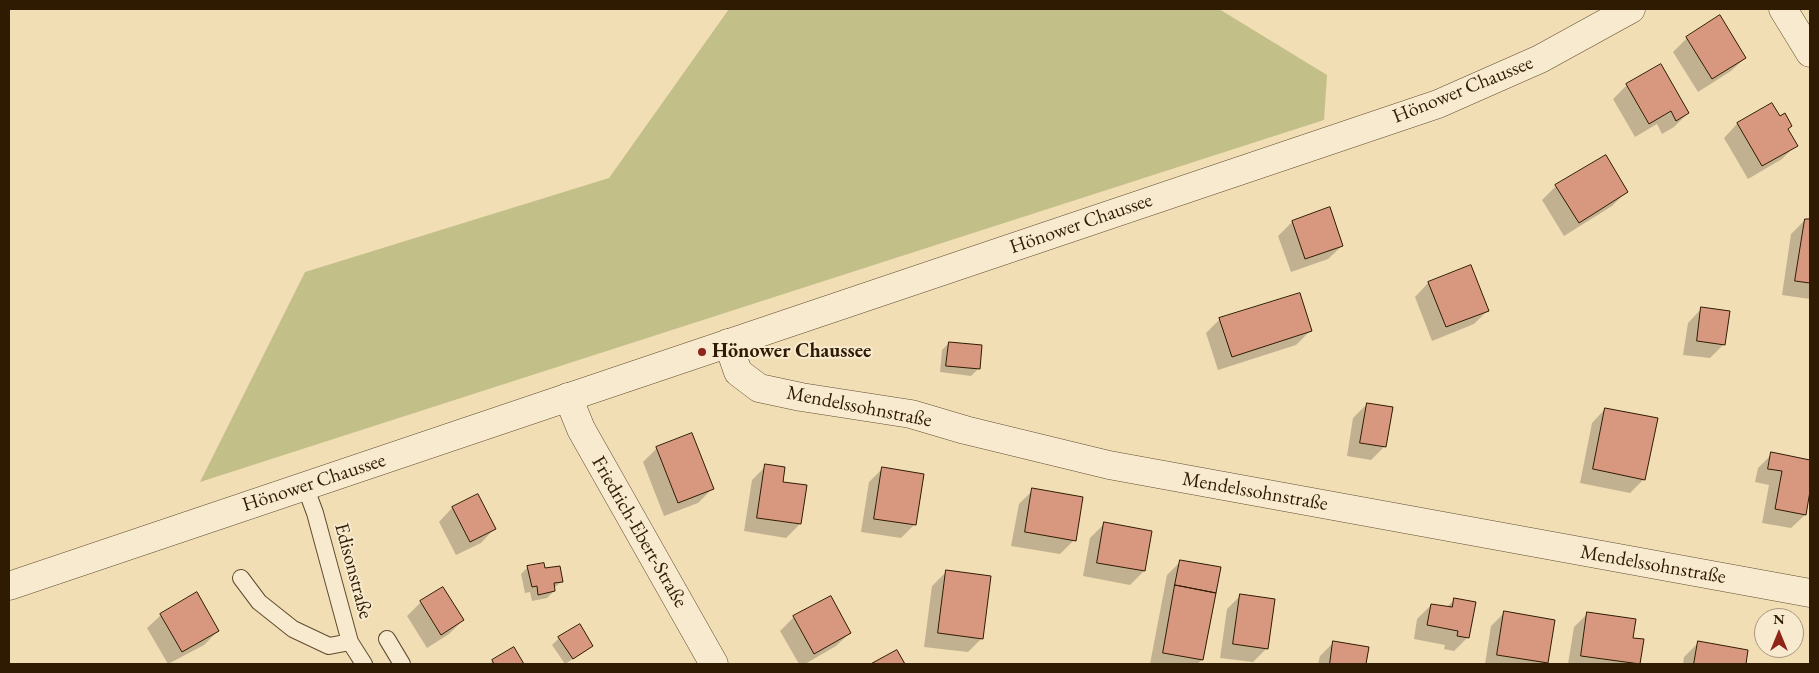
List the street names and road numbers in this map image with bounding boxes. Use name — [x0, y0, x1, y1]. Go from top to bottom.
street label: Hönower Chaussee — [1389, 51, 1537, 129]
street label: Hönower Chaussee — [1007, 188, 1155, 260]
street label: Mendelssohnstraße — [784, 381, 934, 433]
street label: Hönower Chaussee — [239, 449, 389, 517]
street label: Friedrich-Ebert-Straße — [586, 452, 692, 612]
street label: Mendelssohnstraße — [1180, 467, 1330, 517]
street label: Edisonstraße — [329, 521, 377, 621]
street label: Mendelssohnstraße — [1578, 540, 1728, 590]

